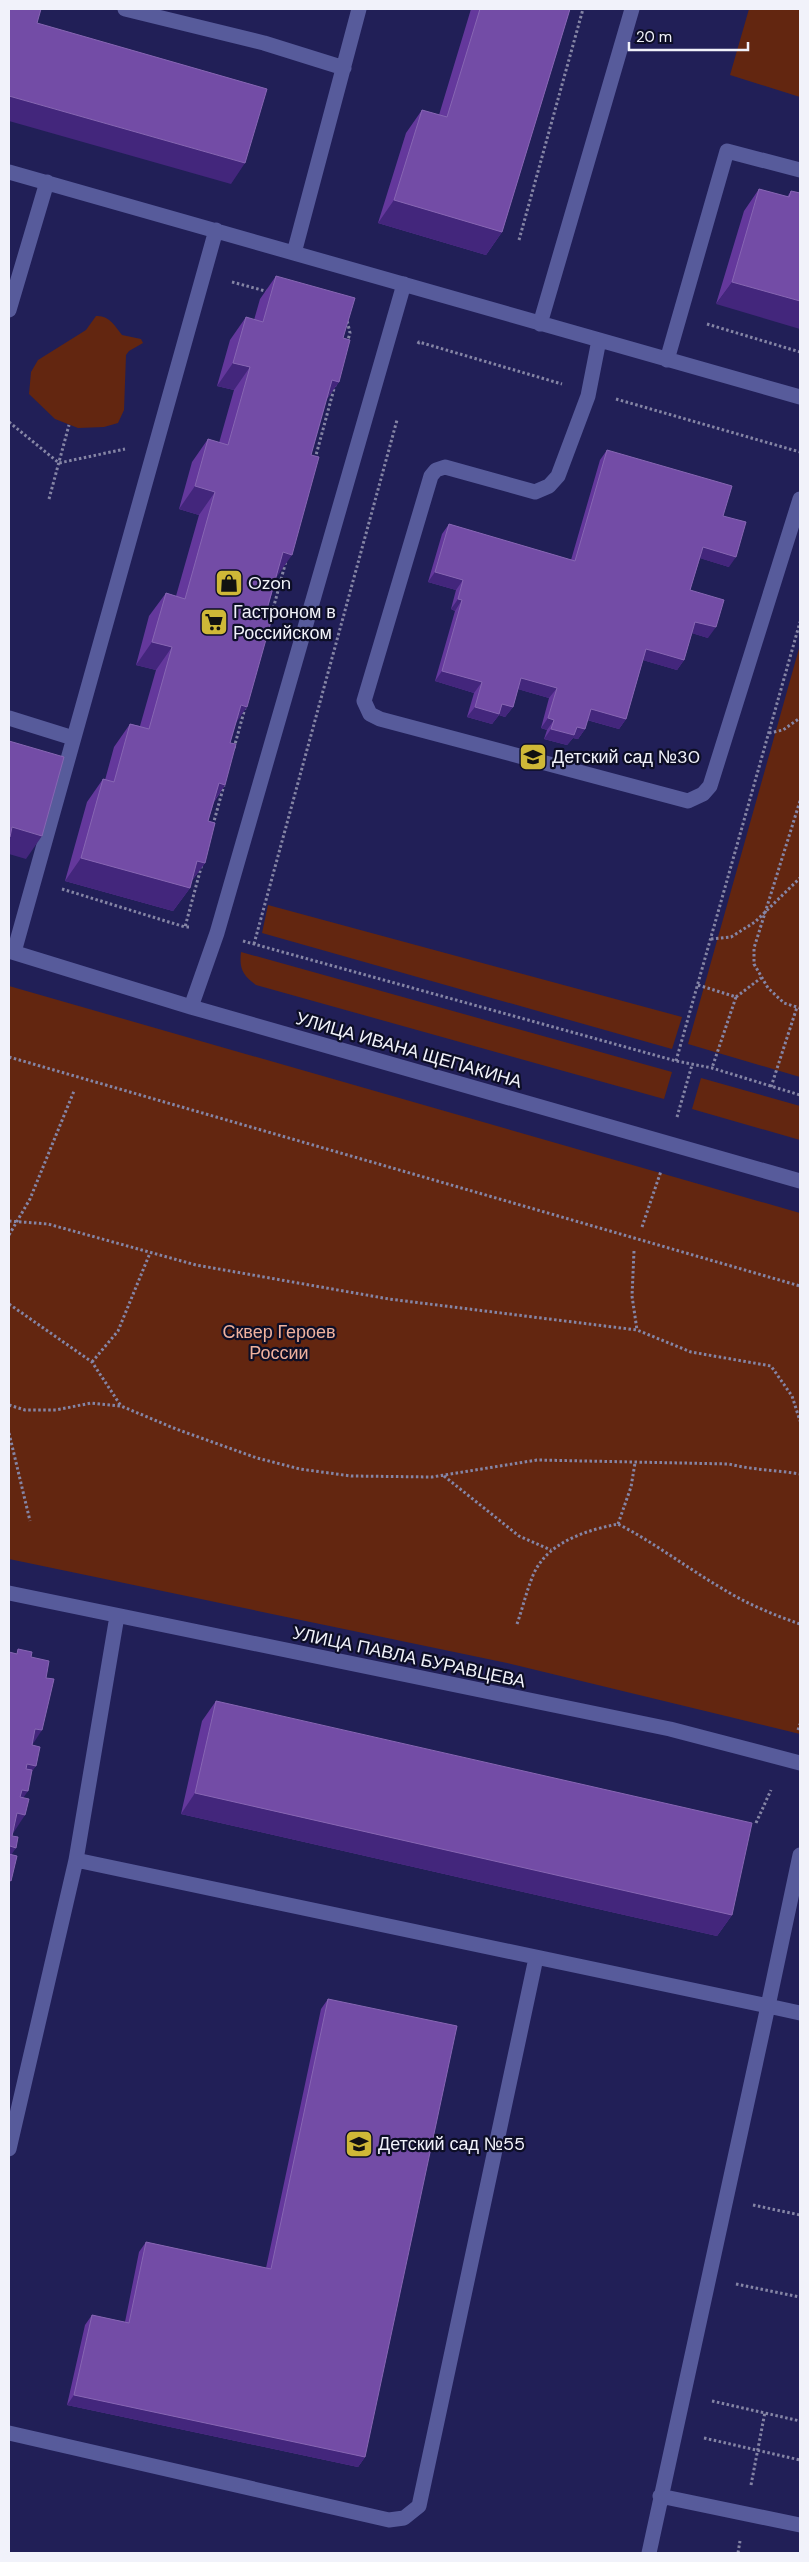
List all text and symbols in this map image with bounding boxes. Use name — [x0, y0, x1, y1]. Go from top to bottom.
scale bar — [629, 20, 748, 52]
text: 20 m — [636, 27, 672, 47]
shop icon: Ozon — [214, 568, 244, 598]
place label: Ozon — [248, 571, 291, 595]
place label: Гастроном в Российском — [233, 600, 336, 645]
supermarket icon: Гастроном в Российском — [199, 607, 229, 637]
school or university icon: Детский сад №30 — [518, 742, 548, 772]
place label: Детский сад №30 — [552, 745, 700, 769]
street label: УЛИЦА ИВАНА ЩЕПАКИНА — [293, 1006, 525, 1094]
park label: Сквер Героев России — [222, 1320, 336, 1365]
street label: УЛИЦА ПАВЛА БУРАВЦЕВА — [290, 1621, 528, 1693]
school or university icon: Детский сад №55 — [344, 2129, 374, 2159]
place label: Детский сад №55 — [378, 2132, 525, 2156]

